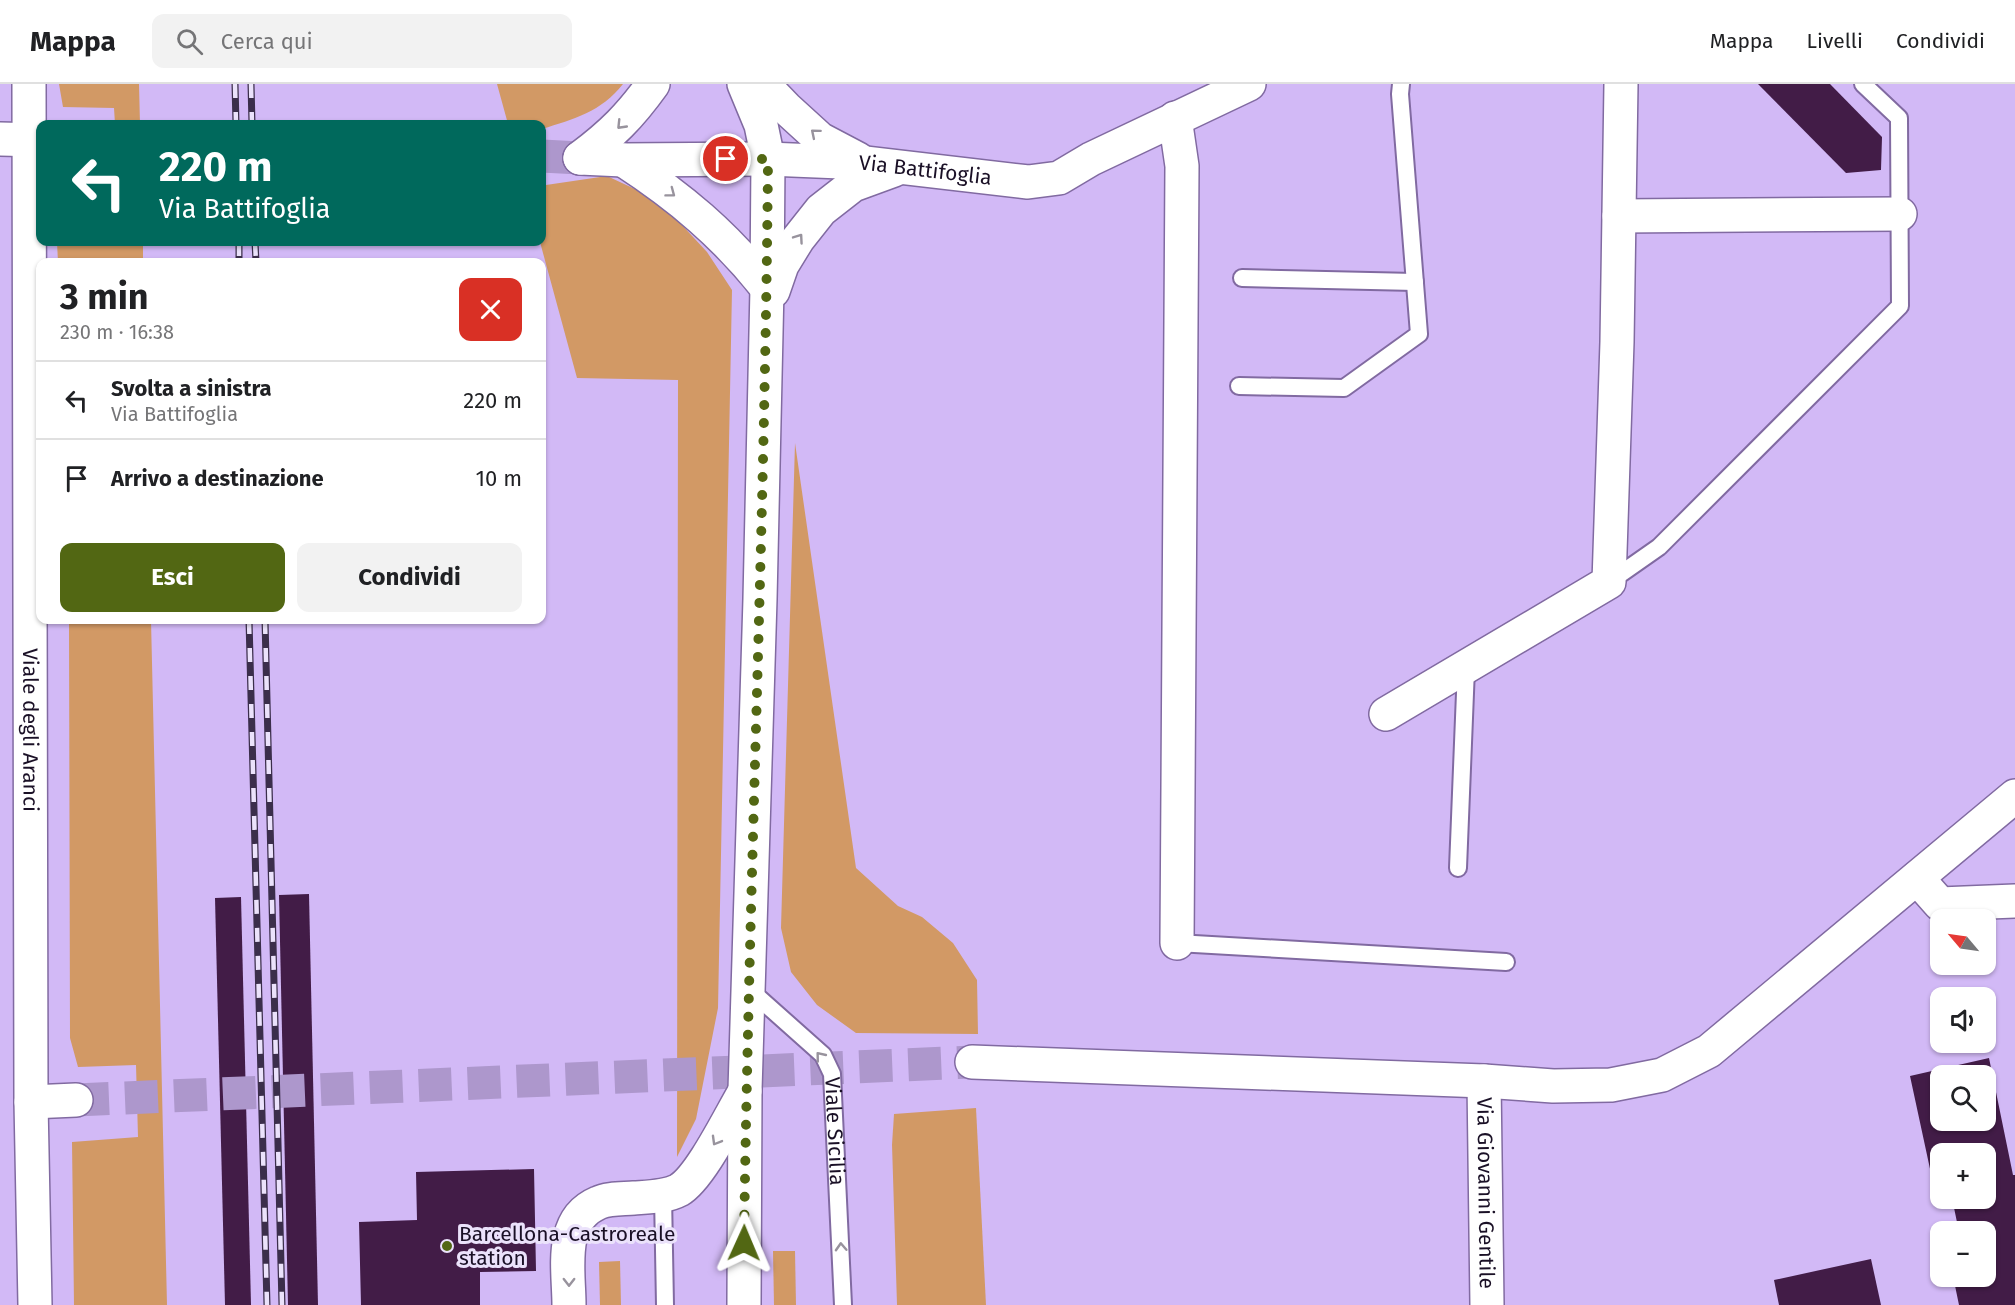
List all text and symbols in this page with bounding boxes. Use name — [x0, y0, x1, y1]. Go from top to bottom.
search box — [152, 14, 572, 68]
text: Mappa — [30, 25, 116, 58]
icon: search — [173, 25, 206, 58]
text: Cerca qui — [221, 28, 313, 55]
text: Mappa — [1710, 28, 1774, 54]
text: Livelli — [1807, 28, 1863, 54]
text: Condividi — [1896, 28, 1985, 54]
one-way arrow — [617, 117, 628, 128]
one-way arrow — [811, 130, 822, 141]
pin — [700, 133, 751, 184]
text: 220 m — [159, 142, 272, 192]
icon: arrive — [709, 142, 742, 175]
icon: left — [60, 144, 138, 222]
street label: Via Battifoglia — [859, 150, 993, 191]
one-way arrow — [664, 185, 675, 196]
text: Via Battifoglia — [159, 193, 330, 225]
one-way arrow — [792, 234, 803, 245]
text: 3 min — [60, 275, 149, 319]
button: close — [459, 278, 522, 341]
text: 230 m · 16:38 — [60, 320, 174, 344]
text: Svolta a sinistra — [111, 375, 272, 402]
icon: left — [60, 384, 93, 417]
text: 220 m — [463, 387, 522, 414]
text: Via Battifoglia — [111, 402, 238, 426]
icon: arrive — [60, 462, 93, 495]
text: Arrivo a destinazione — [111, 465, 324, 492]
text: 10 m — [476, 465, 522, 492]
button: Esci — [60, 543, 285, 612]
button: Condividi — [297, 543, 522, 612]
street label: Viale degli Aranci — [17, 648, 43, 812]
north arrow — [1930, 909, 1996, 975]
map controls — [1930, 909, 1996, 1287]
button: sound — [1930, 987, 1996, 1053]
one-way arrow — [817, 1051, 828, 1062]
button: search — [1930, 1065, 1996, 1131]
street label: Viale Sicilia — [819, 1076, 850, 1186]
street label: Via Giovanni Gentile — [1471, 1097, 1500, 1289]
one-way arrow — [712, 1134, 723, 1145]
button: + — [1930, 1143, 1996, 1209]
position arrow — [712, 1211, 776, 1275]
place label: Barcellona-Castroreale station — [459, 1221, 676, 1271]
button: − — [1930, 1221, 1996, 1287]
marker: Barcellona-Castroreale station — [440, 1239, 454, 1253]
one-way arrow — [834, 1242, 847, 1251]
one-way arrow — [563, 1278, 575, 1287]

